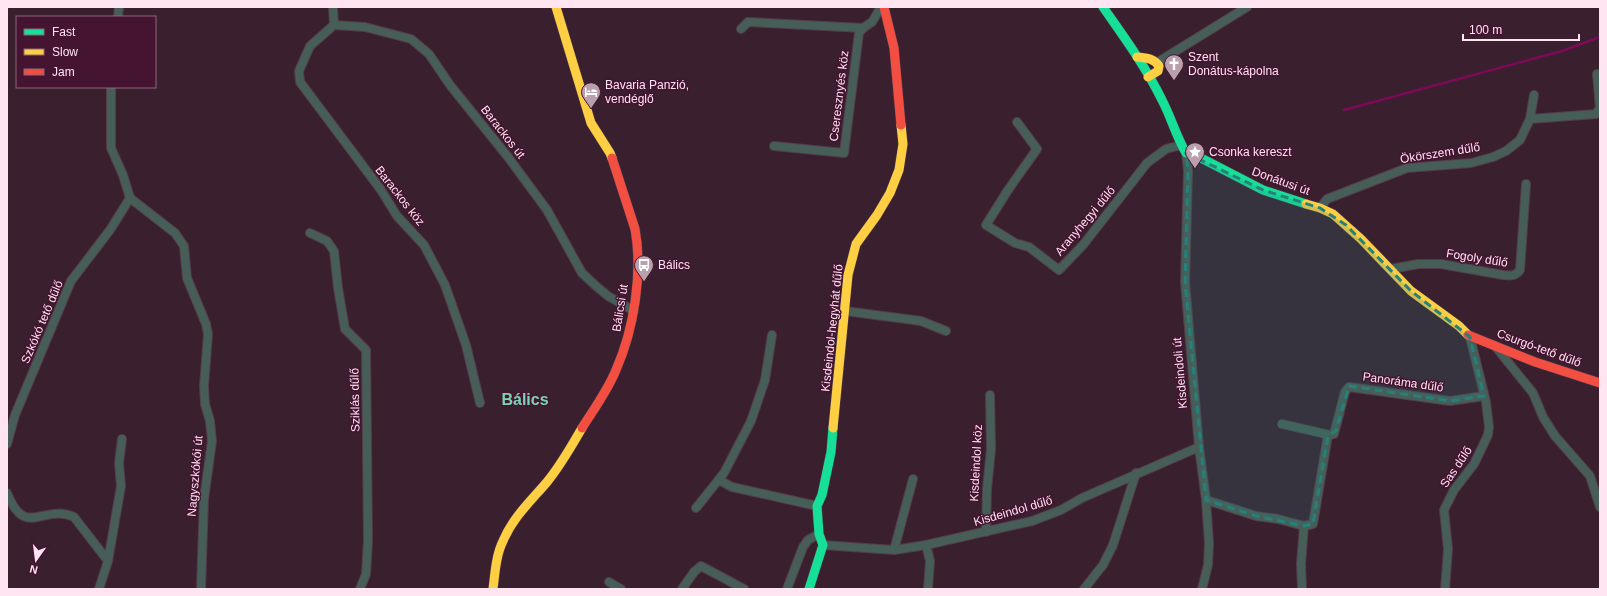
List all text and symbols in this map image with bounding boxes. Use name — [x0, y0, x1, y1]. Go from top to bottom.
legend — [16, 16, 156, 88]
scale bar — [1463, 16, 1579, 42]
text: 100 m — [1469, 23, 1502, 37]
text: Fast — [52, 25, 76, 39]
text: Slow — [52, 45, 78, 59]
street label: Cseresznyés köz — [826, 50, 852, 142]
place label: Szent Donátus-kápolna — [1188, 50, 1279, 78]
church icon: Szent Donátus-kápolna — [1163, 53, 1185, 81]
text: Jam — [52, 65, 75, 79]
place label: Bavaria Panzió, vendéglő — [605, 78, 689, 106]
hotel icon: Bavaria Panzió, vendéglő — [580, 81, 602, 109]
street label: Barackos út — [478, 103, 528, 162]
street label: Ökörszem dűlő — [1399, 140, 1481, 166]
place icon: Csonka kereszt — [1184, 141, 1206, 169]
place label: Csonka kereszt — [1209, 145, 1292, 159]
street label: Barackos köz — [372, 163, 428, 229]
street label: Donátusi út — [1250, 164, 1313, 198]
street label: Aranyhegyi dűlő — [1052, 183, 1118, 258]
street label: Fogoly dűlő — [1445, 246, 1509, 270]
bus stop icon: Bálics — [633, 254, 655, 282]
place label: Bálics — [658, 258, 690, 272]
street label: Kisdeindol-hegyhát dűlő — [818, 263, 846, 392]
street label: Szkókó tető dűlő — [18, 278, 66, 366]
street label: Bálicsi út — [609, 283, 631, 333]
street label: Csurgó-tető dűlő — [1495, 326, 1583, 370]
street label: Kisdeindoli út — [1170, 336, 1190, 409]
street label: Sziklás dűlő — [347, 368, 363, 432]
street label: Panoráma dűlő — [1362, 369, 1445, 395]
district label: Bálics — [501, 391, 549, 408]
street label: Kisdeindol köz — [967, 424, 985, 502]
street label: Nagyszkókói út — [184, 434, 206, 517]
street label: Sas dűlő — [1437, 443, 1475, 490]
street label: Kisdeindol dűlő — [972, 493, 1054, 529]
north arrow — [16, 540, 56, 580]
text: N — [28, 563, 39, 576]

